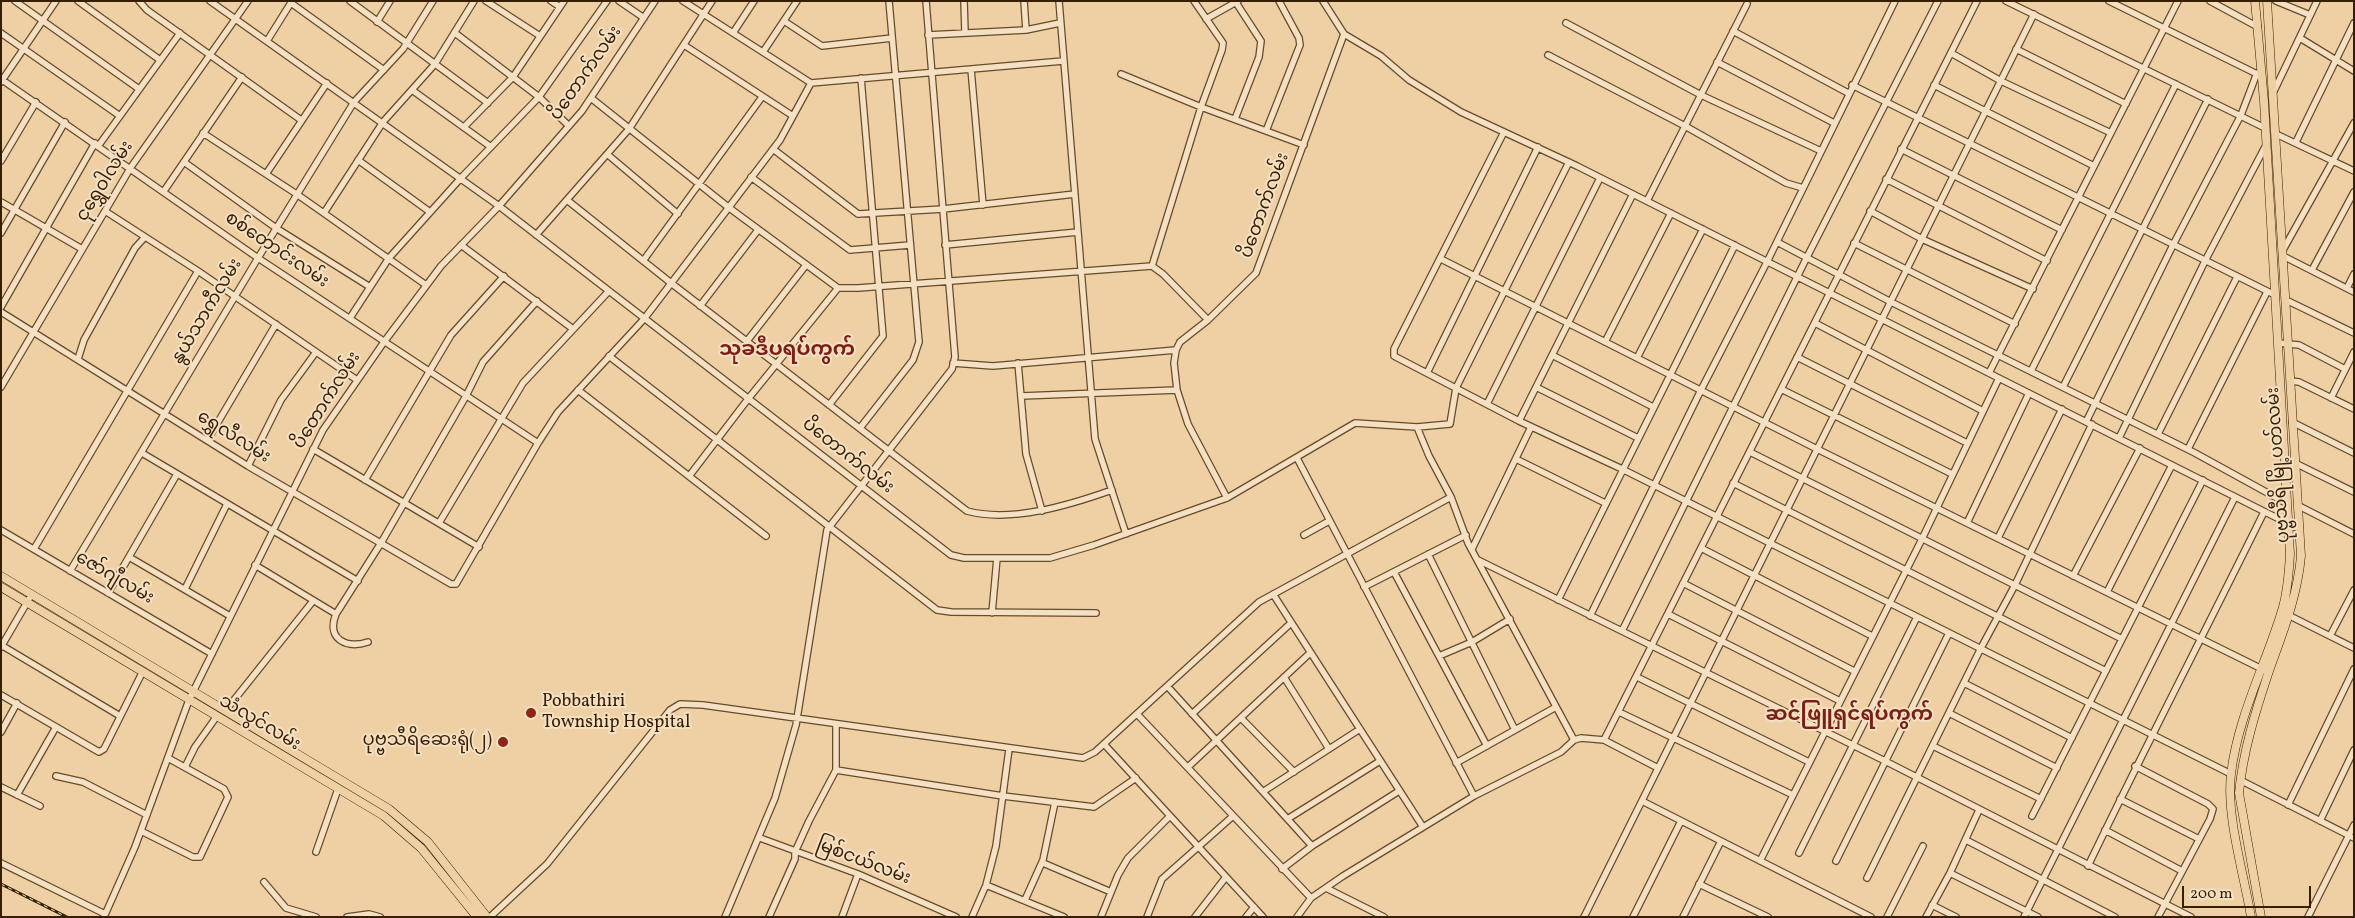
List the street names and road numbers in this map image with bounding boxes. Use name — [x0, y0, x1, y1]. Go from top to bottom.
street label: ပိတောက်လမ်း — [546, 23, 628, 125]
street label: ငုရွှေဝါလမ်း — [73, 138, 139, 226]
street label: ပိတောက်လမ်း — [1237, 150, 1295, 262]
street label: စစ်တောင်းလမ်း — [220, 208, 332, 294]
street label: နွယ်သာကီလမ်း — [168, 255, 248, 369]
street label: ပိတောက်လမ်း — [290, 348, 366, 454]
street label: ပုဗ္ဗသီရိ မြို့ပတ်လမ်း — [2264, 386, 2296, 544]
street label: ရွှေလီလမ်း — [192, 407, 274, 469]
street label: ပိတောက်လမ်း — [797, 414, 897, 500]
street label: ဇော်ဂျီလမ်း — [71, 548, 157, 610]
street label: သံလွင်လမ်း — [214, 691, 304, 757]
street label: မြစ်ငယ်လမ်း — [813, 835, 913, 891]

